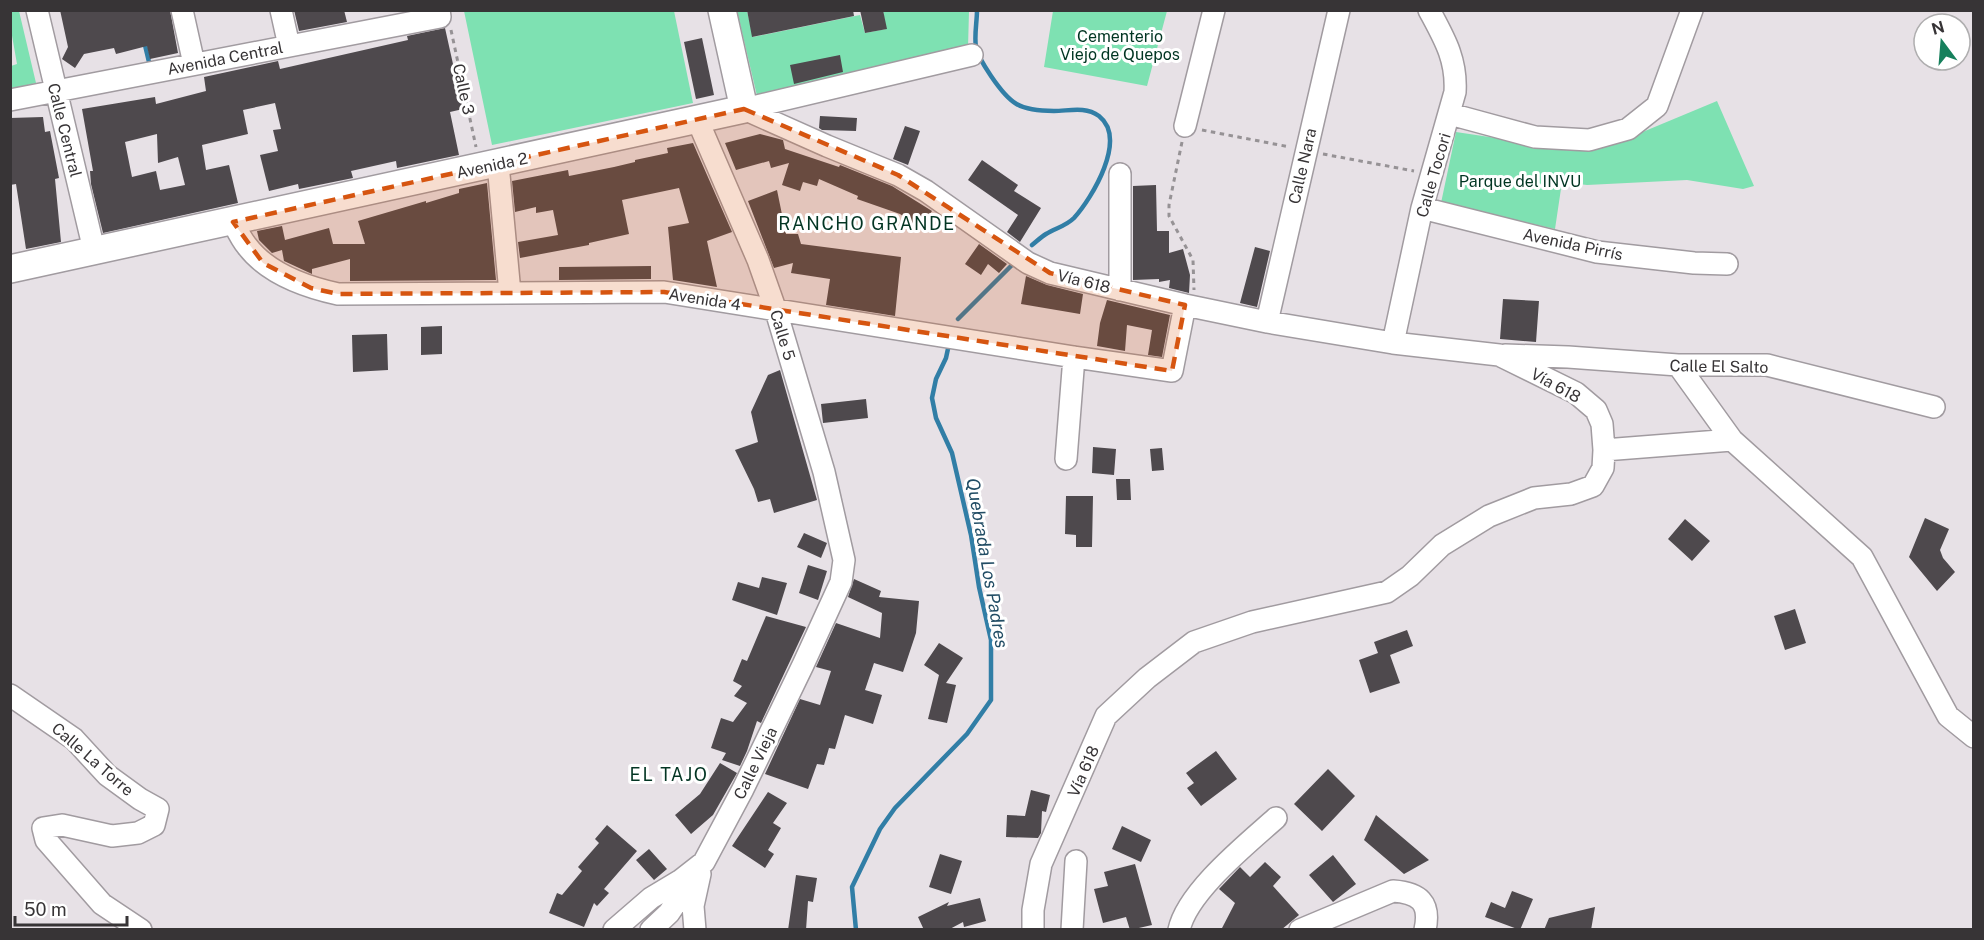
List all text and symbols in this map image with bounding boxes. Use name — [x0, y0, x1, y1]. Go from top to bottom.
north arrow — [1912, 12, 1972, 72]
text: N — [1929, 17, 1947, 39]
park label: Cementerio Viejo de Quepos — [1060, 27, 1180, 64]
street label: Avenida Central — [166, 38, 285, 79]
street label: Calle 3 — [449, 62, 478, 116]
street label: Calle Central — [44, 81, 85, 179]
street label: Calle Nara — [1285, 126, 1320, 206]
street label: Calle Tocori — [1412, 131, 1455, 220]
street label: Avenida 2 — [455, 149, 529, 182]
park label: Parque del INVU — [1459, 172, 1581, 191]
district label: RANCHO GRANDE — [778, 213, 956, 234]
street label: Avenida Pirrís — [1521, 225, 1625, 264]
street label: Vía 618 — [1055, 266, 1112, 297]
street label: Avenida 4 — [667, 284, 742, 315]
street label: Calle 5 — [766, 308, 799, 363]
street label: Calle El Salto — [1669, 356, 1769, 377]
street label: Vía 618 — [1527, 364, 1584, 407]
water label: Quebrada Los Padres — [962, 476, 1013, 650]
street label: Calle La Torre — [48, 719, 137, 800]
street label: Calle Vieja — [730, 724, 781, 802]
street label: Vía 618 — [1064, 743, 1103, 800]
district label: EL TAJO — [630, 764, 708, 785]
scale bar — [15, 889, 128, 927]
text: 50 m — [24, 899, 67, 920]

